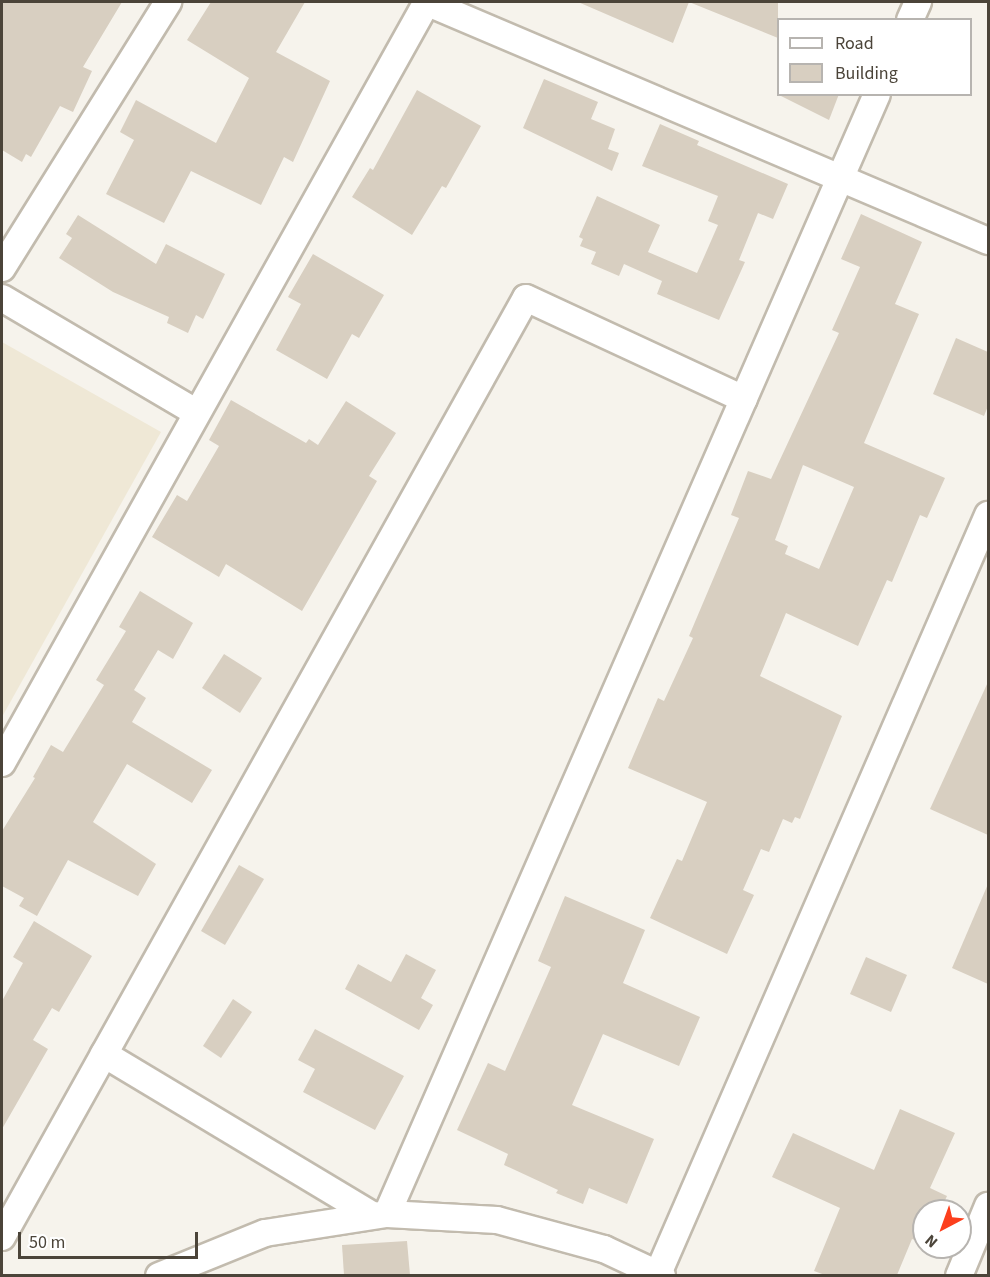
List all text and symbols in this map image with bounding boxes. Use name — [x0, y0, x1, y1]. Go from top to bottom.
legend — [777, 18, 972, 96]
text: Road — [835, 31, 874, 56]
text: Building — [835, 61, 898, 86]
north arrow — [912, 1199, 972, 1259]
scale bar — [21, 1220, 201, 1258]
text: N — [920, 1229, 943, 1253]
text: 50 m — [29, 1230, 65, 1255]

